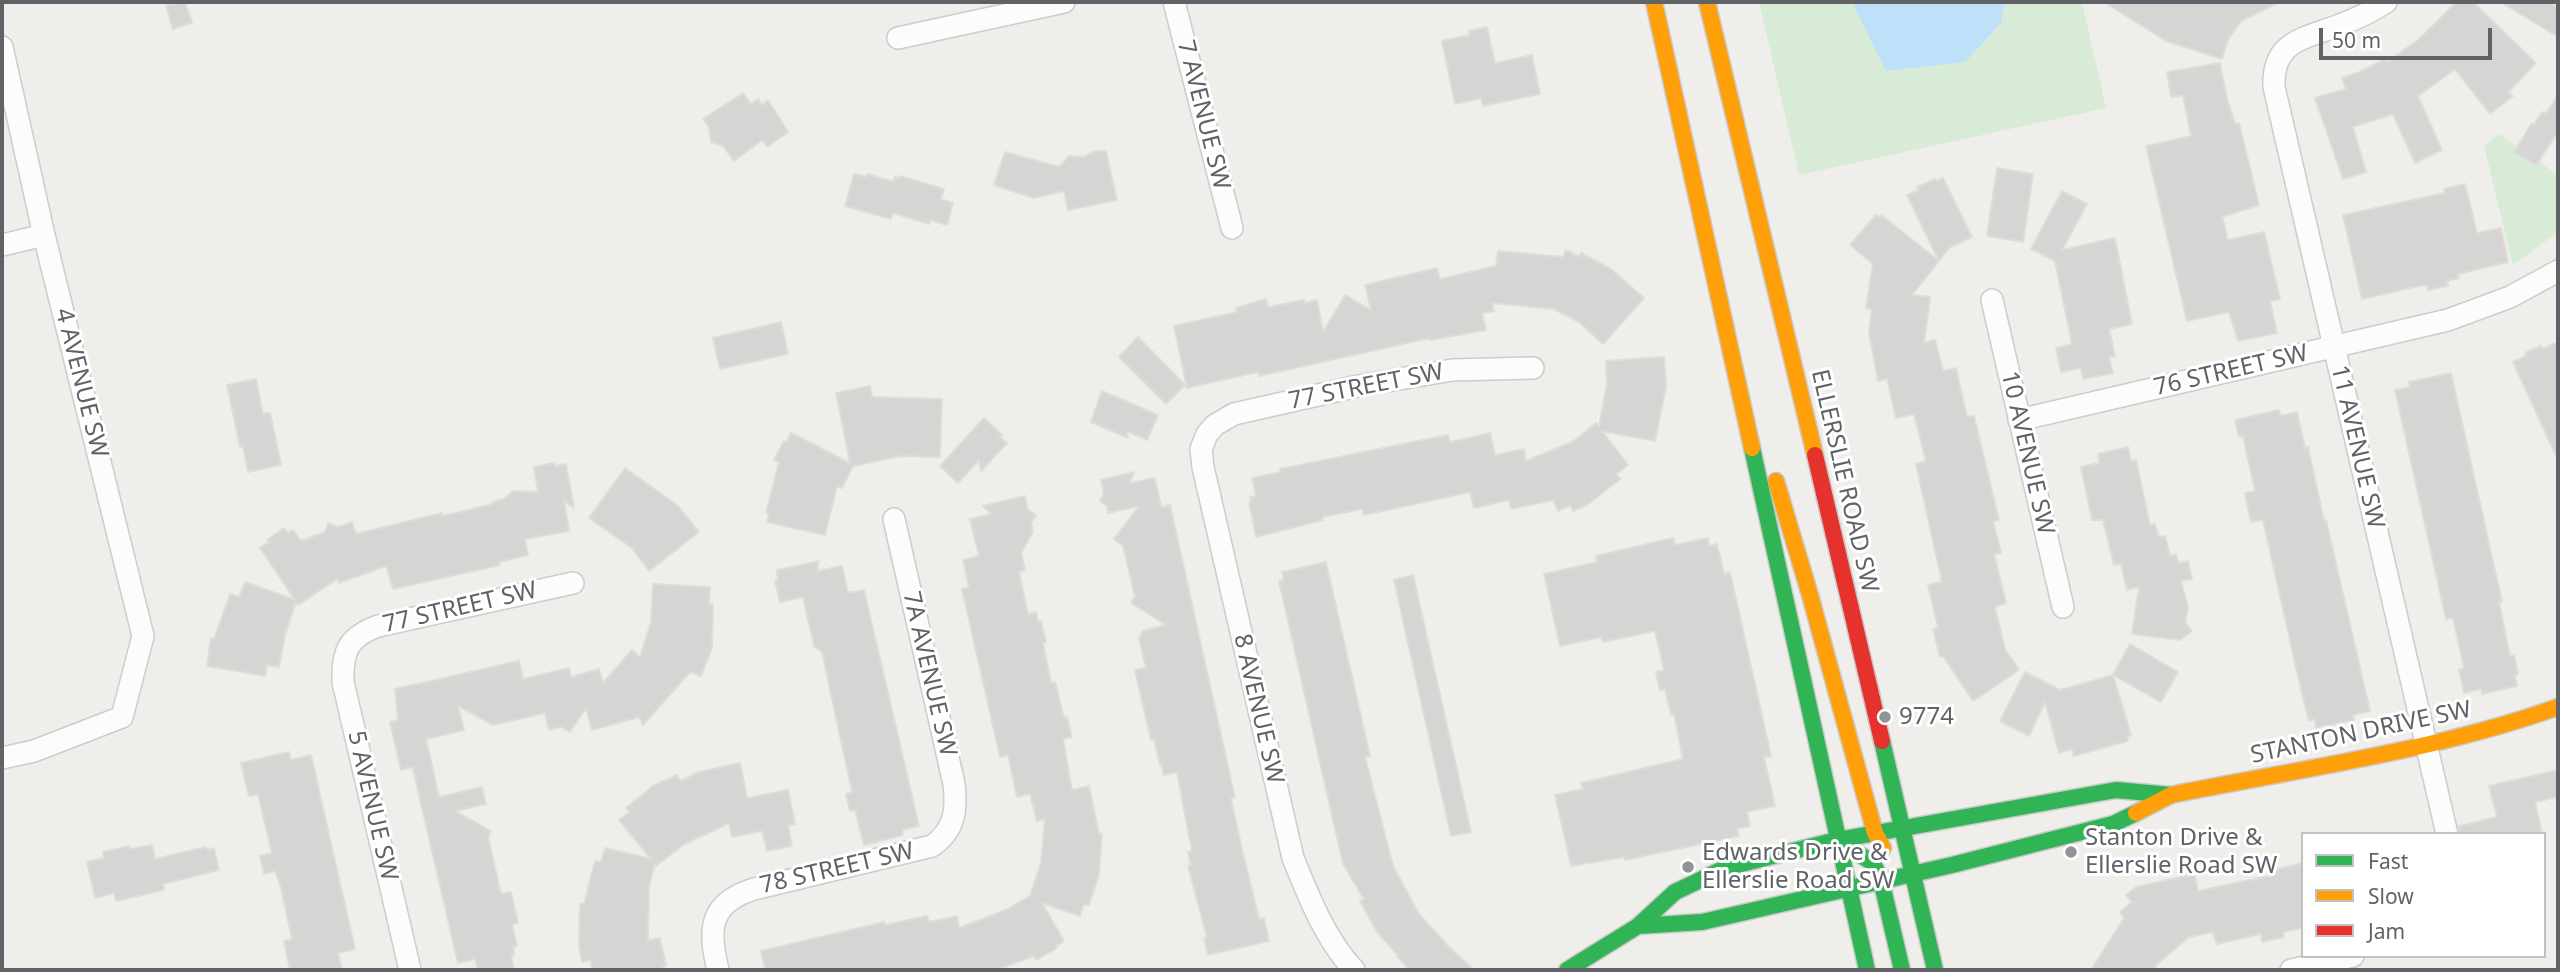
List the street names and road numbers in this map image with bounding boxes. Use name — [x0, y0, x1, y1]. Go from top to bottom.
street label: 7 AVENUE SW — [1171, 37, 1235, 193]
street label: 4 AVENUE SW — [49, 305, 113, 461]
street label: 76 STREET SW — [2151, 339, 2311, 403]
street label: 77 STREET SW — [1286, 358, 1446, 416]
street label: 11 AVENUE SW — [2324, 363, 2390, 531]
street label: ELLERSLIE ROAD SW — [1804, 367, 1884, 595]
street label: 10 AVENUE SW — [1994, 369, 2060, 537]
street label: 77 STREET SW — [380, 576, 540, 640]
street label: 7A AVENUE SW — [896, 589, 962, 759]
street label: 8 AVENUE SW — [1227, 631, 1289, 787]
street label: STANTON DRIVE SW — [2248, 696, 2474, 770]
street label: 5 AVENUE SW — [341, 728, 403, 884]
street label: 78 STREET SW — [757, 837, 917, 901]

